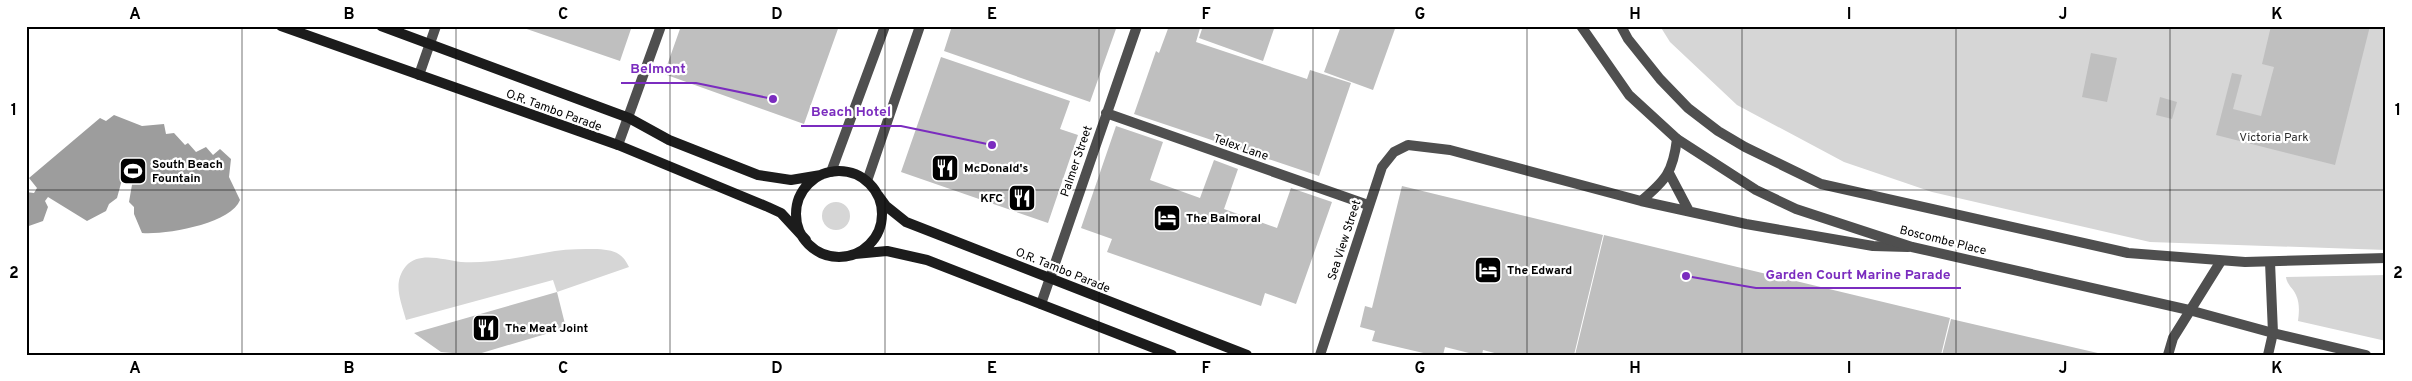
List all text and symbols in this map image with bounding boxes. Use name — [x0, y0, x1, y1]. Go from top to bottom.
text: A — [129, 5, 141, 25]
text: B — [343, 5, 355, 25]
text: C — [558, 5, 568, 25]
text: D — [771, 5, 783, 25]
text: E — [987, 5, 997, 25]
text: F — [1201, 5, 1211, 25]
text: G — [1415, 5, 1425, 25]
text: H — [1629, 5, 1641, 25]
text: I — [1847, 5, 1851, 25]
text: J — [2059, 5, 2067, 25]
text: K — [2271, 5, 2283, 25]
callout: Belmont — [621, 54, 696, 83]
text: Belmont — [630, 61, 686, 78]
street label: O.R. Tambo Parade — [503, 86, 604, 136]
callout: Beach Hotel — [801, 97, 901, 126]
text: 1 — [11, 101, 17, 121]
text: 1 — [2395, 101, 2401, 121]
text: Beach Hotel — [811, 104, 891, 121]
street label: Palmer Street — [1057, 124, 1097, 199]
park label: Victoria Park — [2239, 130, 2309, 146]
street label: Telex Lane — [1211, 131, 1270, 165]
restaurant icon: McDonald's — [930, 153, 960, 183]
sports icon: South Beach Fountain — [118, 156, 148, 186]
place label: South Beach Fountain — [152, 157, 223, 187]
place label: McDonald's — [964, 161, 1028, 177]
restaurant icon: KFC — [1007, 183, 1037, 213]
place label: KFC — [980, 191, 1003, 207]
street label: Sea View Street — [1324, 198, 1365, 283]
hotel icon: The Balmoral — [1152, 203, 1182, 233]
place label: The Balmoral — [1186, 211, 1261, 227]
street label: Boscombe Place — [1898, 222, 1988, 259]
street label: O.R. Tambo Parade — [1013, 245, 1112, 297]
hotel icon: The Edward — [1473, 255, 1503, 285]
callout: Garden Court Marine Parade — [1756, 259, 1961, 288]
place label: The Edward — [1507, 263, 1572, 279]
text: 2 — [9, 264, 19, 284]
text: 2 — [2393, 264, 2403, 284]
text: Garden Court Marine Parade — [1765, 267, 1951, 284]
restaurant icon: The Meat Joint — [471, 313, 501, 343]
place label: The Meat Joint — [505, 321, 588, 337]
text: A — [129, 359, 141, 379]
text: B — [343, 359, 355, 379]
text: C — [558, 359, 568, 379]
text: D — [771, 359, 783, 379]
text: E — [987, 359, 997, 379]
text: F — [1201, 359, 1211, 379]
text: G — [1415, 359, 1425, 379]
text: H — [1629, 359, 1641, 379]
text: I — [1847, 359, 1851, 379]
text: J — [2059, 359, 2067, 379]
text: K — [2271, 359, 2283, 379]

